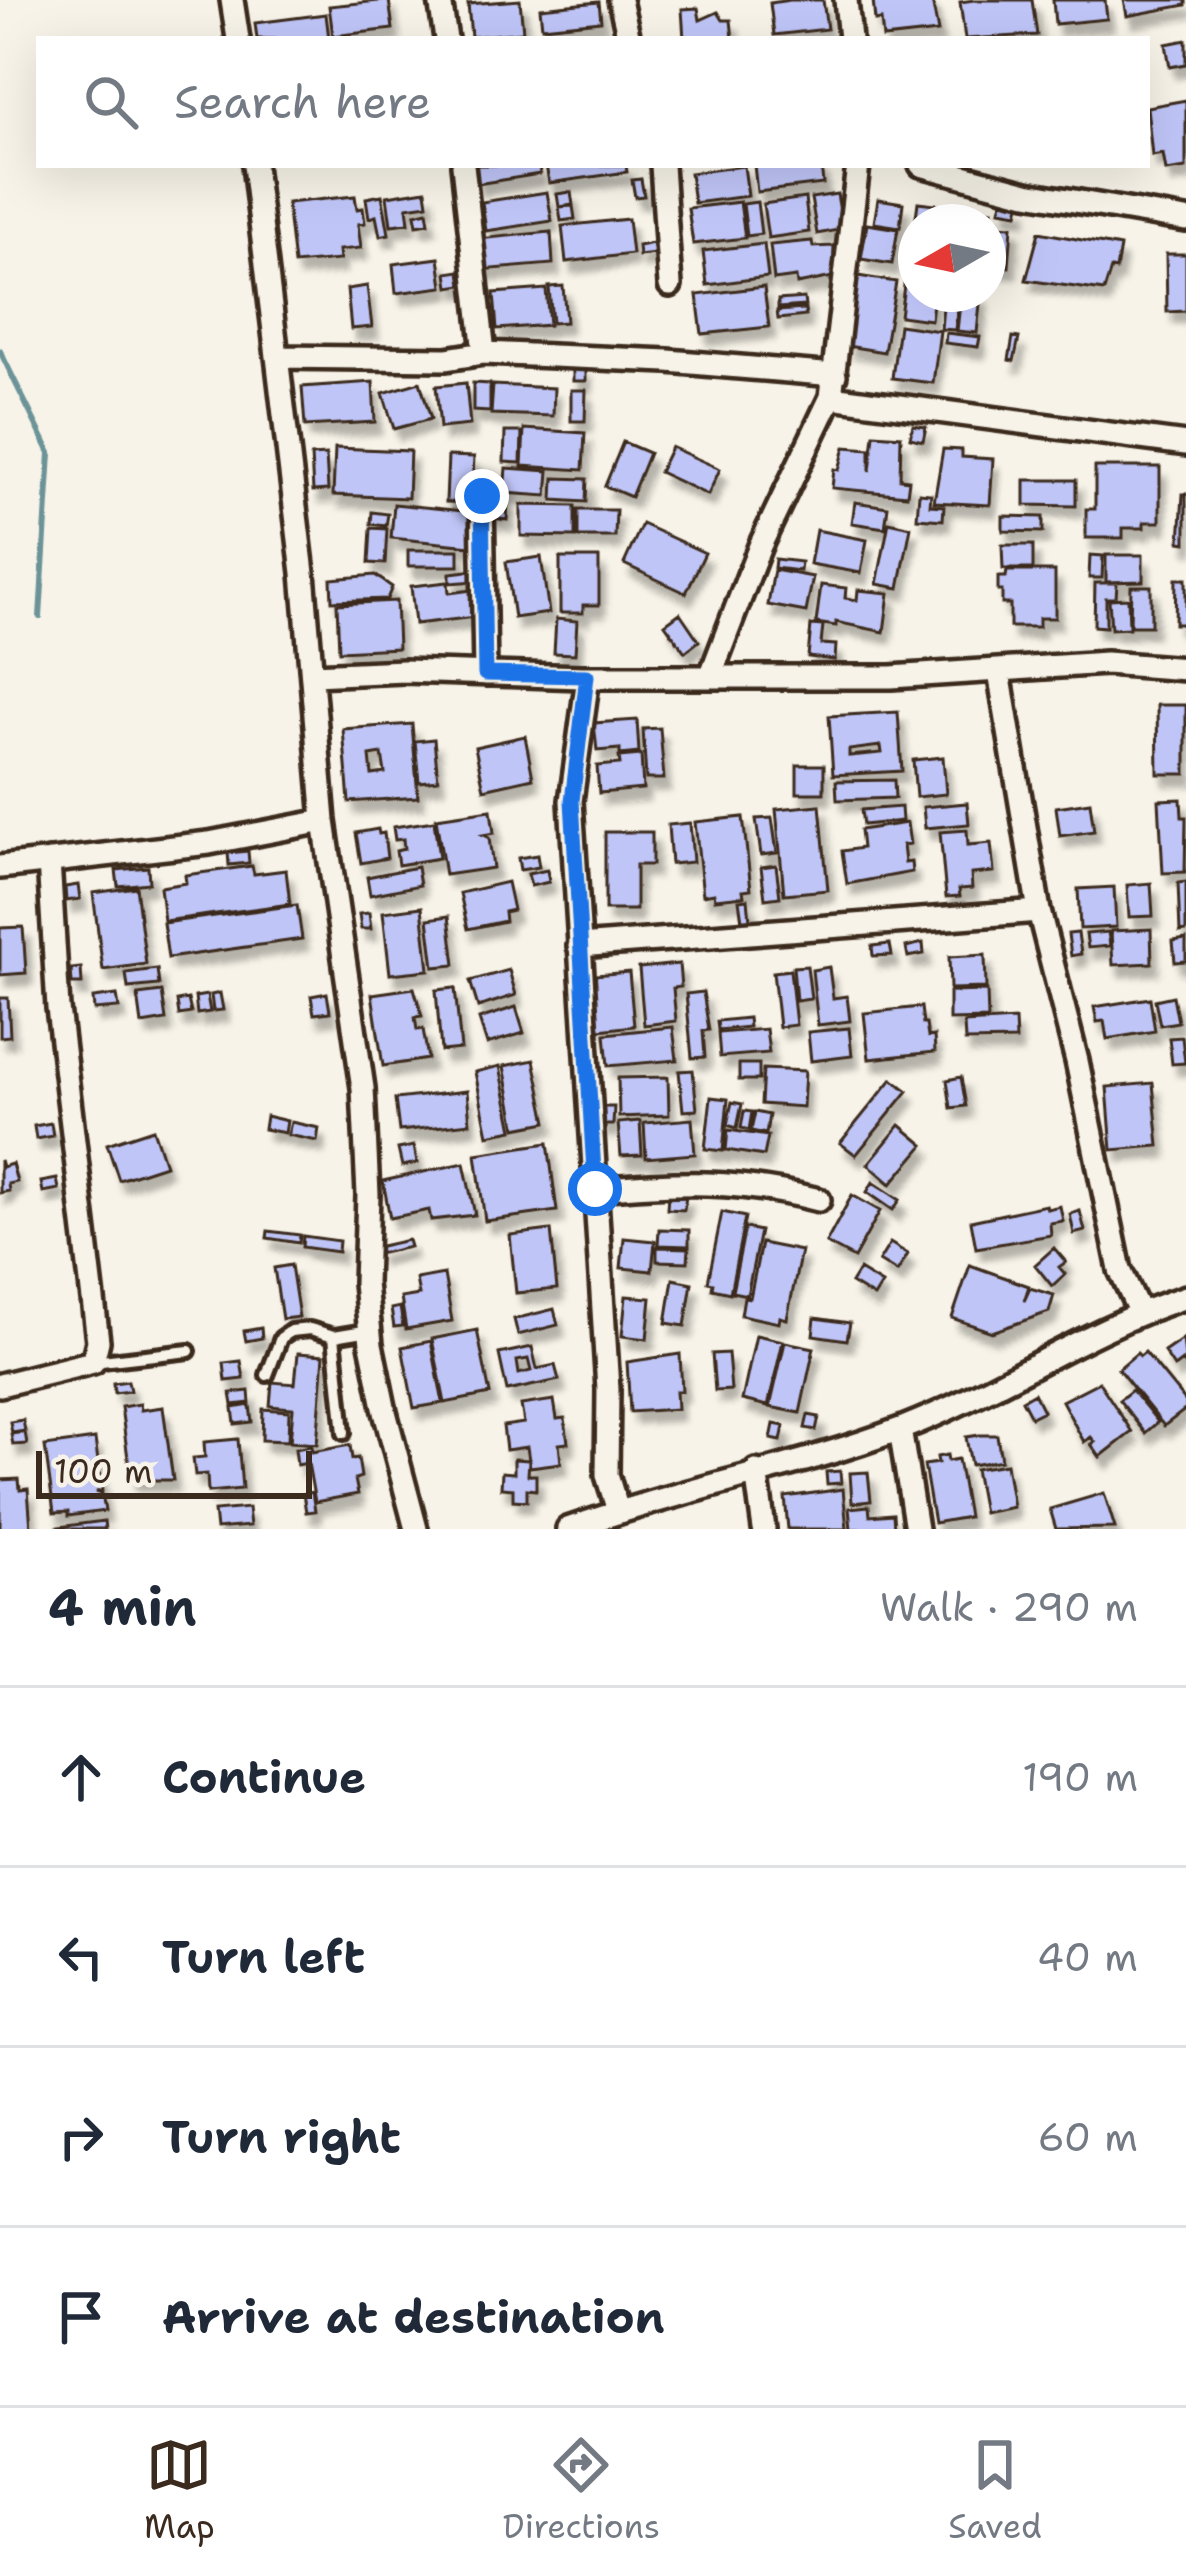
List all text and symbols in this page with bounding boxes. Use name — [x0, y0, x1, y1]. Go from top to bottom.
search box — [36, 36, 1150, 168]
icon: search — [78, 69, 144, 135]
text: Search here — [174, 72, 431, 132]
north arrow — [898, 204, 1006, 312]
route end — [455, 469, 509, 523]
route start — [568, 1162, 622, 1216]
scale bar — [36, 1445, 312, 1498]
text: 100 m — [54, 1449, 153, 1494]
text: 4 min — [48, 1573, 197, 1641]
text: Walk · 290 m — [880, 1581, 1138, 1633]
icon: ahead — [48, 1744, 114, 1810]
text: Continue — [162, 1747, 366, 1807]
text: 190 m — [1022, 1751, 1138, 1803]
icon: left — [48, 1924, 114, 1990]
text: Turn left — [162, 1927, 365, 1987]
text: 40 m — [1037, 1931, 1138, 1983]
icon: right — [48, 2104, 114, 2170]
text: Turn right — [162, 2107, 401, 2167]
text: 60 m — [1038, 2111, 1138, 2163]
icon: arrive — [48, 2284, 114, 2350]
text: Arrive at destination — [162, 2287, 665, 2347]
tab: Map — [144, 2432, 215, 2549]
tab: Directions — [503, 2432, 660, 2549]
tab: Saved — [948, 2432, 1042, 2549]

